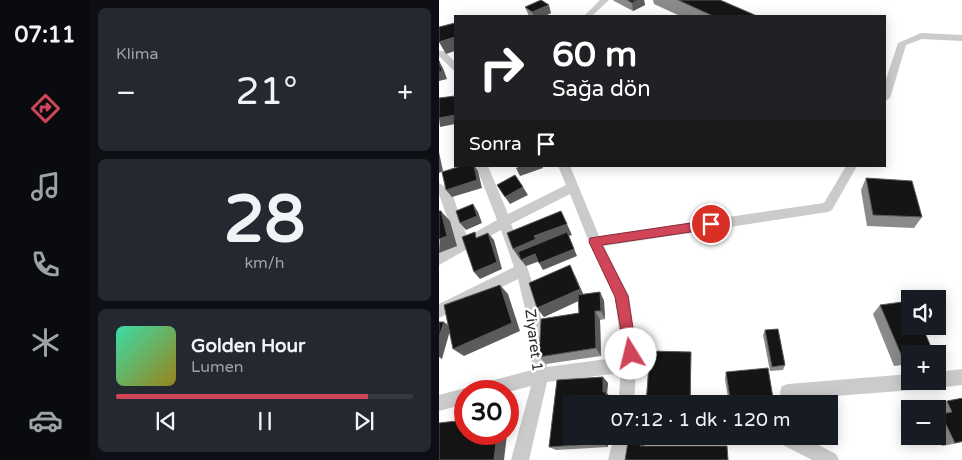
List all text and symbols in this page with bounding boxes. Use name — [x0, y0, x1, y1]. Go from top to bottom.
text: 07:11 — [15, 22, 75, 48]
text: 60 m — [552, 34, 637, 76]
icon: right — [469, 35, 534, 100]
text: Klima — [116, 44, 158, 64]
text: 21° — [236, 69, 298, 115]
text: − — [116, 76, 136, 110]
text: + — [397, 76, 413, 110]
text: Sağa dön — [552, 76, 651, 102]
icon: directions — [28, 91, 63, 126]
icon: arrive — [532, 130, 560, 158]
text: Sonra — [469, 133, 522, 155]
icon: music — [28, 169, 63, 204]
text: 28 — [224, 181, 305, 260]
pin — [690, 203, 732, 245]
icon: arrive — [697, 210, 725, 238]
icon: phone — [28, 247, 63, 282]
text: km/h — [244, 253, 285, 273]
map controls — [901, 290, 946, 445]
button: sound — [901, 290, 946, 335]
street label: Ziyaret 1 — [521, 308, 547, 372]
icon: climate — [28, 325, 63, 360]
position arrow — [604, 327, 656, 379]
text: Golden Hour — [191, 335, 305, 357]
button: + — [901, 345, 946, 390]
text: Lumen — [191, 357, 243, 377]
speed limit sign: 30 — [454, 380, 519, 445]
button: − — [901, 400, 946, 445]
icon: car — [28, 403, 63, 438]
icon: previous — [152, 407, 180, 435]
icon: pause — [251, 407, 279, 435]
icon: next — [350, 407, 378, 435]
text: 07:12 · 1 dk · 120 m — [611, 409, 790, 431]

